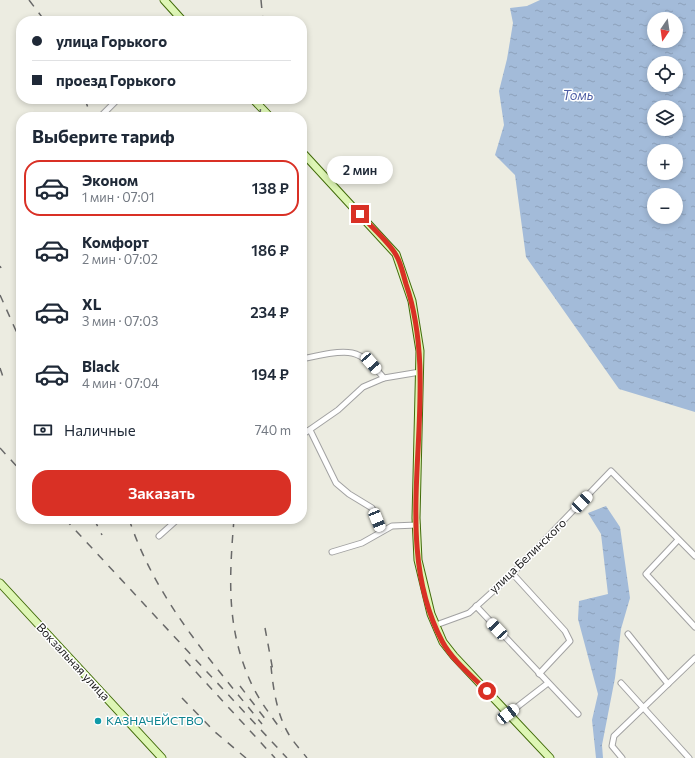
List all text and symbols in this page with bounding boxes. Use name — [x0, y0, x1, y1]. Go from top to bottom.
north arrow — [647, 12, 683, 48]
map controls — [647, 12, 683, 224]
text: улица Горького — [56, 32, 167, 50]
button: locate — [647, 56, 683, 92]
text: проезд Горького — [56, 71, 176, 89]
water label: Томь — [562, 87, 594, 103]
button: layers — [647, 100, 683, 136]
text: Выберите тариф — [32, 125, 175, 147]
button: + — [647, 144, 683, 180]
callout: 2 мин — [327, 156, 393, 184]
text: 2 мин — [343, 162, 377, 178]
icon: car — [34, 170, 70, 206]
text: Эконом — [82, 171, 138, 189]
text: 138 ₽ — [252, 179, 289, 197]
button: − — [647, 188, 683, 224]
text: 1 мин · 07:01 — [82, 189, 155, 205]
route end — [351, 205, 369, 223]
icon: car — [34, 232, 70, 268]
text: Комфорт — [82, 233, 149, 251]
text: 186 ₽ — [251, 241, 289, 259]
text: 2 мин · 07:02 — [82, 251, 158, 267]
icon: car — [34, 294, 70, 330]
text: XL — [82, 295, 101, 313]
text: 234 ₽ — [250, 303, 289, 321]
text: 3 мин · 07:03 — [82, 313, 158, 329]
car — [359, 350, 383, 376]
icon: car — [34, 356, 70, 392]
text: Black — [82, 357, 120, 375]
text: 194 ₽ — [251, 365, 289, 383]
text: 4 мин · 07:04 — [82, 375, 159, 391]
icon: cash — [32, 419, 54, 441]
text: Наличные — [64, 421, 136, 439]
text: 740 m — [255, 422, 291, 438]
button: Заказать — [32, 470, 291, 516]
car — [569, 489, 595, 515]
car — [367, 507, 387, 533]
street label: улица Белинского — [486, 515, 569, 595]
car — [484, 616, 510, 642]
street label: Вокзальная улица — [34, 620, 113, 703]
route start — [478, 682, 496, 700]
car — [495, 702, 521, 726]
place label: КАЗНАЧЕЙСТВО — [106, 713, 204, 727]
marker: КАЗНАЧЕЙСТВО — [93, 716, 103, 726]

